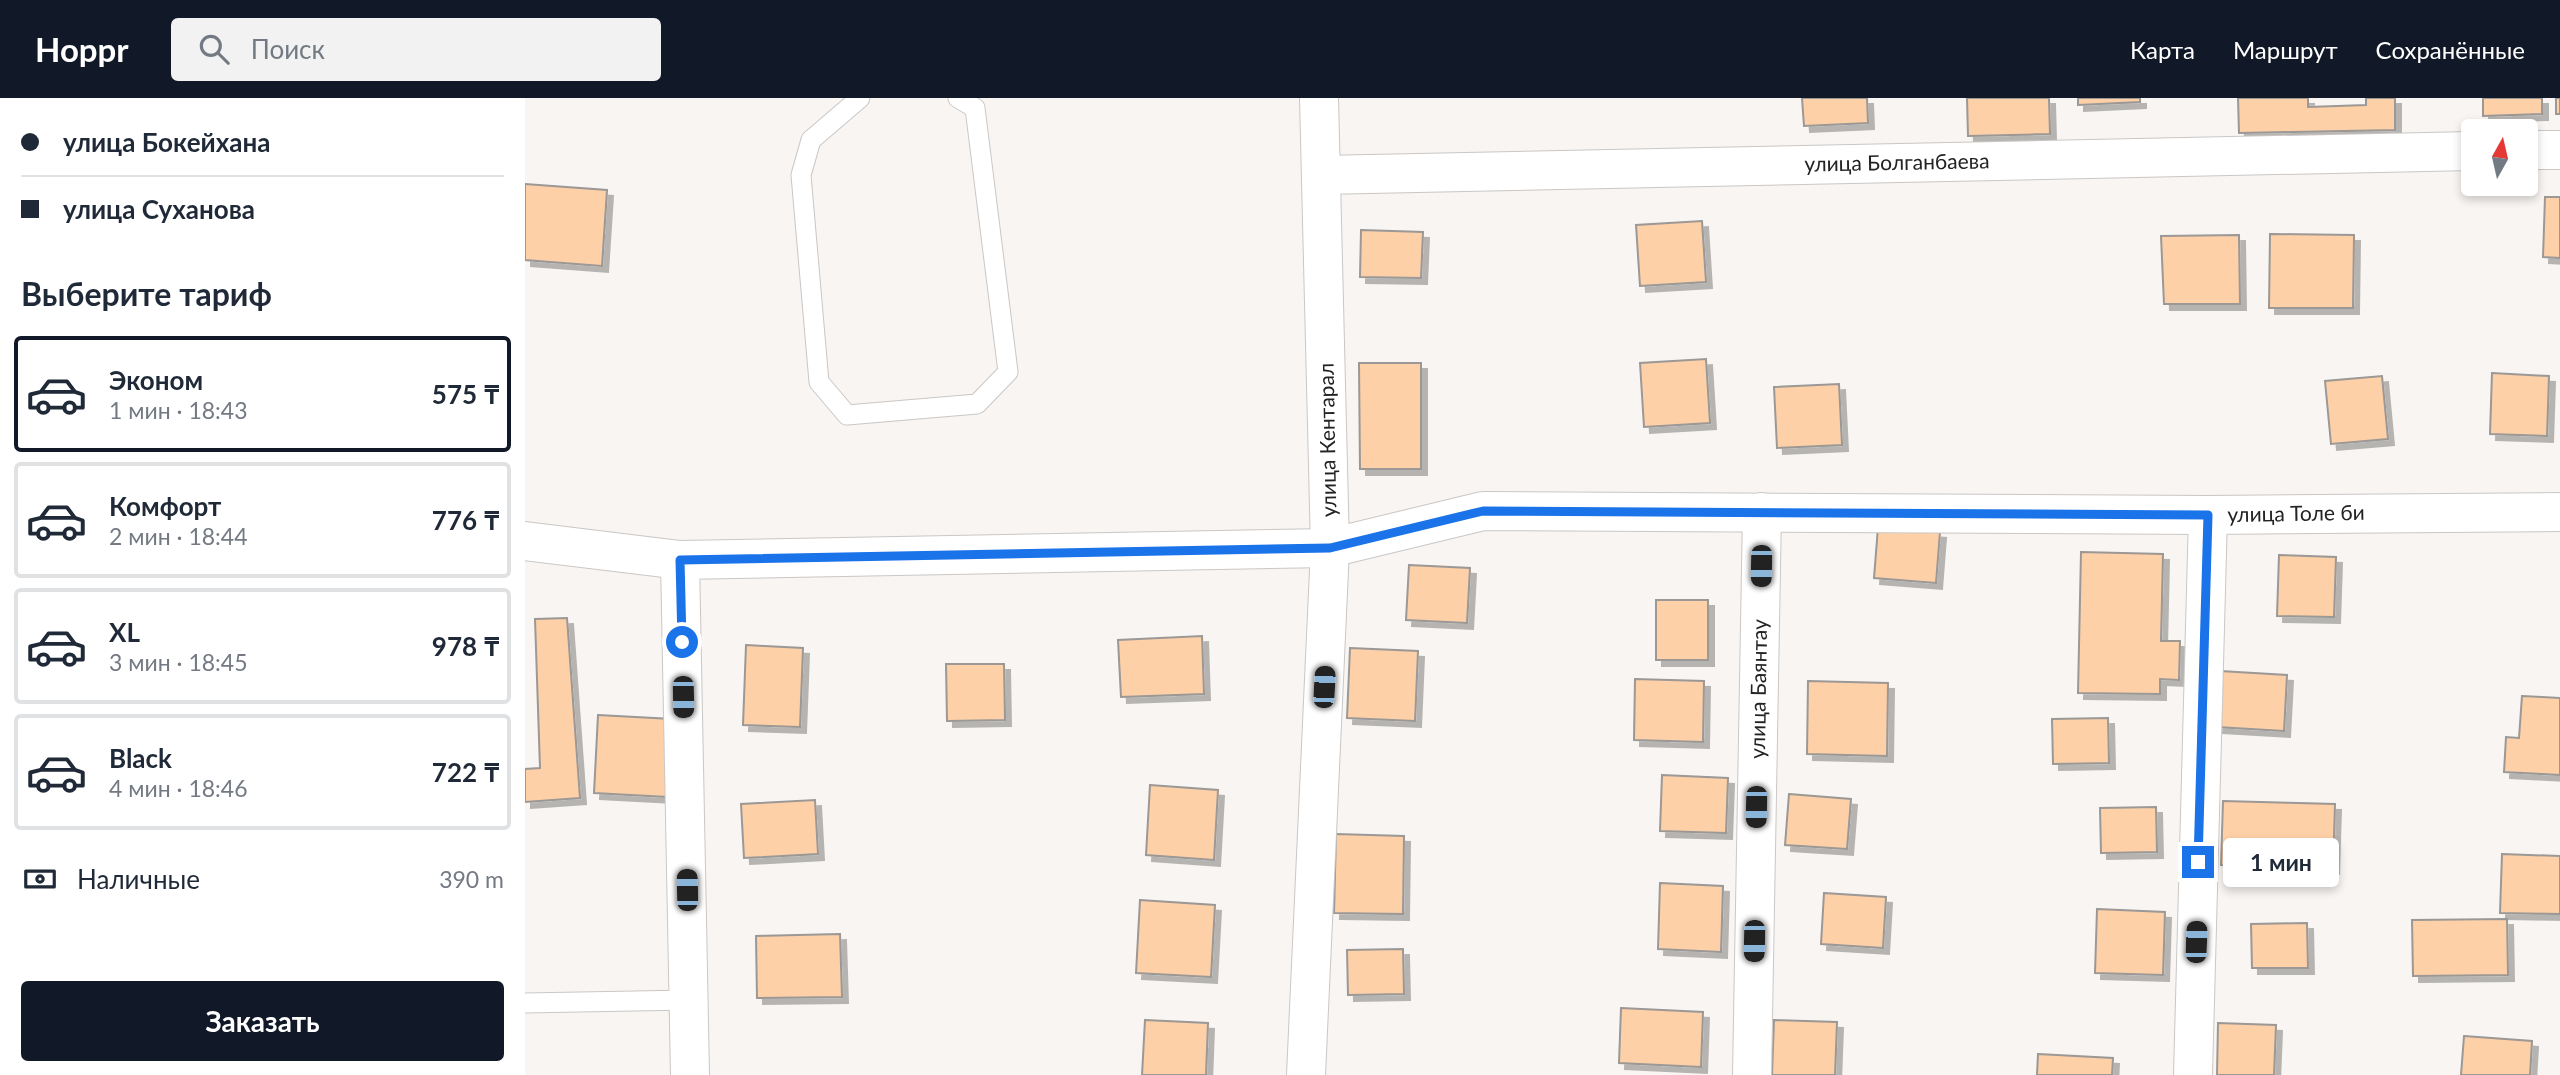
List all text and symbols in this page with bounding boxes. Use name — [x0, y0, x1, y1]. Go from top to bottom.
search box — [171, 18, 661, 81]
text: Hoppr — [35, 29, 129, 69]
icon: search — [195, 30, 233, 68]
text: Поиск — [251, 33, 325, 65]
text: Карта — [2130, 35, 2195, 64]
text: Маршрут — [2233, 35, 2338, 64]
text: Сохранённые — [2376, 35, 2525, 64]
north arrow — [2461, 119, 2537, 196]
map controls — [2461, 119, 2538, 196]
text: улица Бокейхана — [63, 126, 270, 158]
street label: улица Болганбаева — [1804, 147, 1990, 176]
text: улица Суханова — [63, 193, 255, 225]
text: Выберите тариф — [21, 274, 272, 313]
icon: car — [25, 363, 88, 426]
street label: улица Кентарал — [1313, 363, 1340, 517]
text: Эконом — [109, 364, 203, 396]
text: 575 ₸ — [432, 378, 500, 410]
text: 1 мин · 18:43 — [109, 396, 248, 424]
icon: car — [25, 489, 88, 552]
text: Комфорт — [109, 490, 221, 522]
street label: улица Толе би — [2227, 499, 2365, 526]
text: 776 ₸ — [432, 504, 500, 536]
text: 2 мин · 18:44 — [109, 522, 248, 550]
car — [1751, 545, 1772, 587]
icon: car — [25, 615, 88, 678]
text: XL — [109, 616, 140, 648]
street label: улица Баянтау — [1744, 619, 1771, 759]
route start — [666, 626, 698, 658]
text: 978 ₸ — [432, 630, 500, 662]
text: 3 мин · 18:45 — [109, 648, 248, 676]
car — [1313, 665, 1336, 709]
car — [673, 676, 694, 718]
icon: car — [25, 741, 88, 804]
text: Black — [109, 742, 172, 774]
text: 722 ₸ — [432, 756, 500, 788]
text: 4 мин · 18:46 — [109, 774, 248, 802]
car — [1746, 786, 1767, 828]
callout: 1 мин — [2223, 838, 2338, 886]
route end — [2182, 846, 2214, 878]
text: 1 мин — [2250, 848, 2312, 876]
icon: cash — [21, 860, 59, 898]
text: Наличные — [77, 863, 200, 895]
text: 390 m — [439, 865, 504, 893]
car — [677, 869, 698, 911]
car — [1744, 920, 1765, 962]
car — [2185, 921, 2208, 963]
button: Заказать — [21, 981, 504, 1061]

